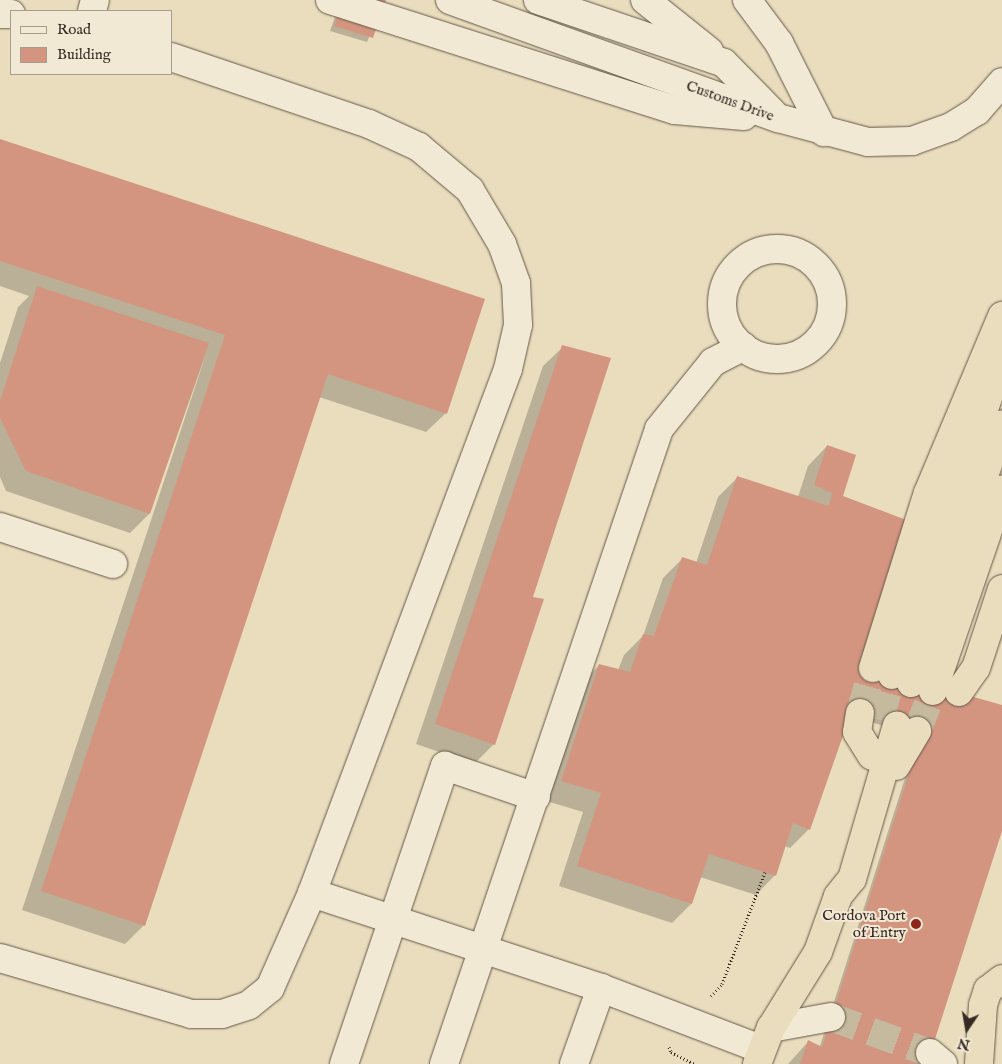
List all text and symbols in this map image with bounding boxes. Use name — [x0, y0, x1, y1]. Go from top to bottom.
legend — [10, 10, 172, 75]
text: Road — [57, 20, 91, 39]
text: Building — [57, 45, 111, 64]
street label: Customs Drive — [684, 77, 776, 125]
place label: Cordova Port of Entry — [822, 906, 906, 941]
marker: Cordova Port of Entry — [910, 918, 922, 930]
north arrow — [942, 1004, 992, 1054]
text: N — [956, 1034, 972, 1054]

